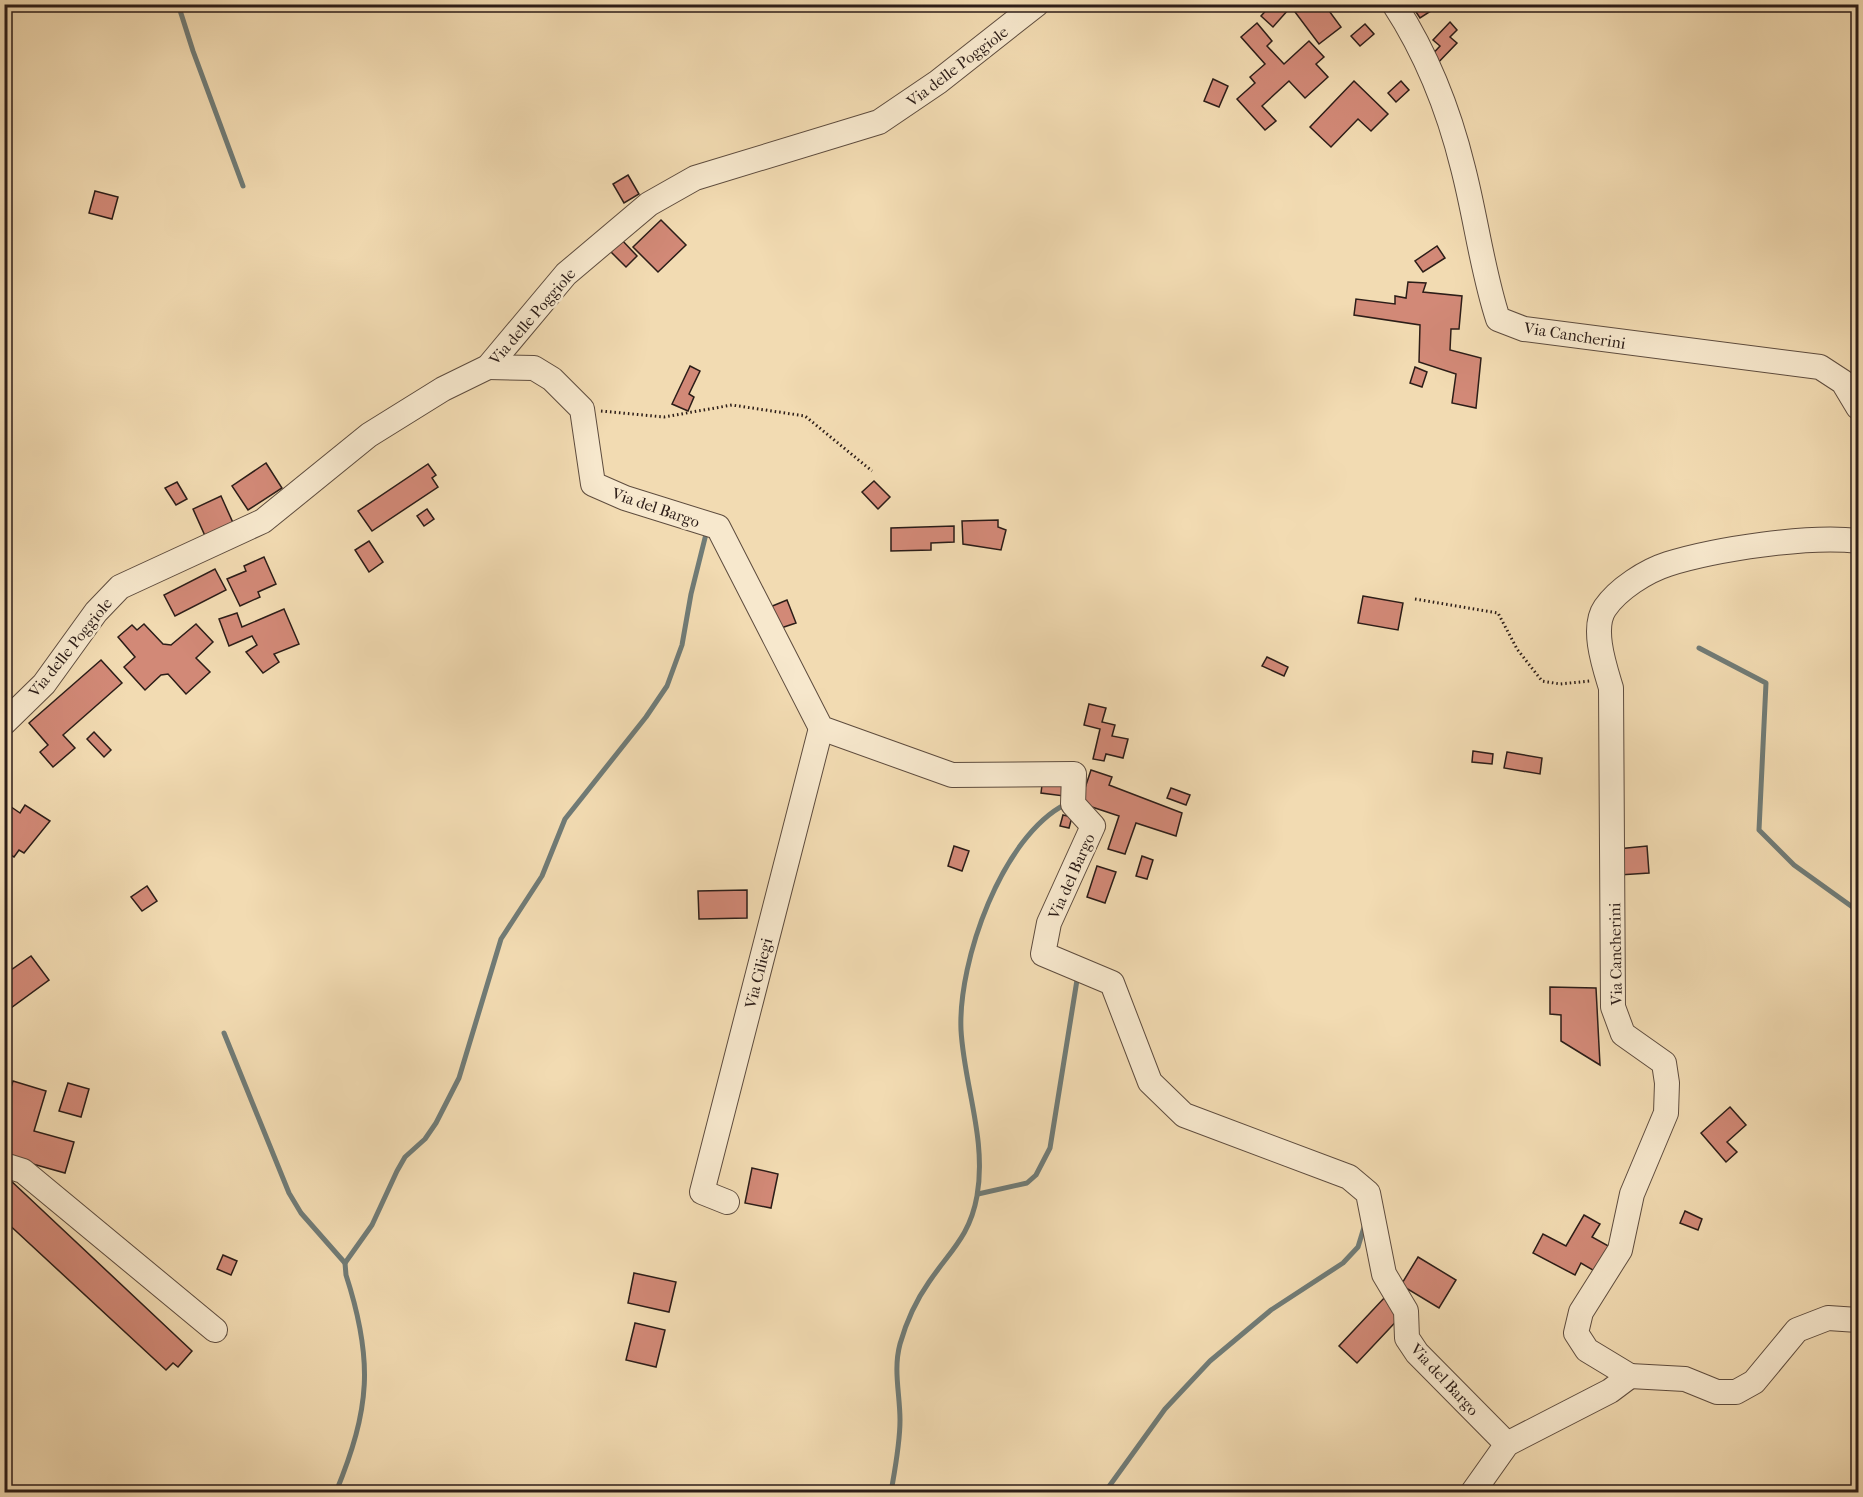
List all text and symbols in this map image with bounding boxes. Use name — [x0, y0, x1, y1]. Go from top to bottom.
street label: Via delle Poggiole — [902, 22, 1012, 111]
street label: Via delle Poggiole — [485, 264, 580, 369]
street label: Via Cancherini — [1522, 318, 1627, 353]
street label: Via del Bargo — [609, 483, 702, 531]
street label: Via delle Poggiole — [24, 594, 116, 701]
street label: Via del Bargo — [1044, 831, 1099, 923]
street label: Via Cancherini — [1605, 902, 1626, 1006]
street label: Via Ciliegi — [740, 936, 776, 1011]
street label: Via del Bargo — [1406, 1339, 1483, 1419]

